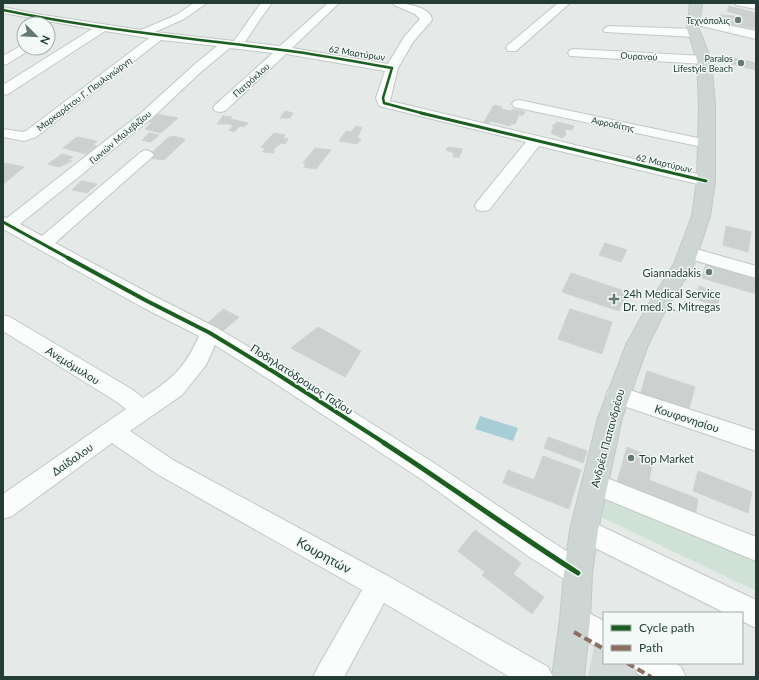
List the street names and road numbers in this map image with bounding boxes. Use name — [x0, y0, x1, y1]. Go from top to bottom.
street label: 62 Μαρτύρων — [328, 43, 386, 63]
street label: Ουρανού — [620, 50, 658, 62]
street label: Μαρκαράτου Γ. Πουλιγιώργη — [34, 55, 134, 133]
street label: Πατρόκλου — [230, 61, 272, 99]
street label: Γωνιών Μαλεβιζίου — [87, 108, 153, 166]
street label: Αφροδίτης — [591, 114, 636, 134]
street label: 62 Μαρτύρων — [635, 151, 693, 175]
street label: Ποδηλατόδρομος Γαζίου — [248, 341, 356, 418]
street label: Ανεμόμυλου — [44, 343, 102, 387]
street label: Ανδρέα Παπανδρέου — [588, 387, 626, 489]
street label: Κουφονησίου — [653, 401, 721, 435]
street label: Δαίδαλου — [49, 440, 95, 478]
street label: Κουρητών — [294, 534, 354, 577]

